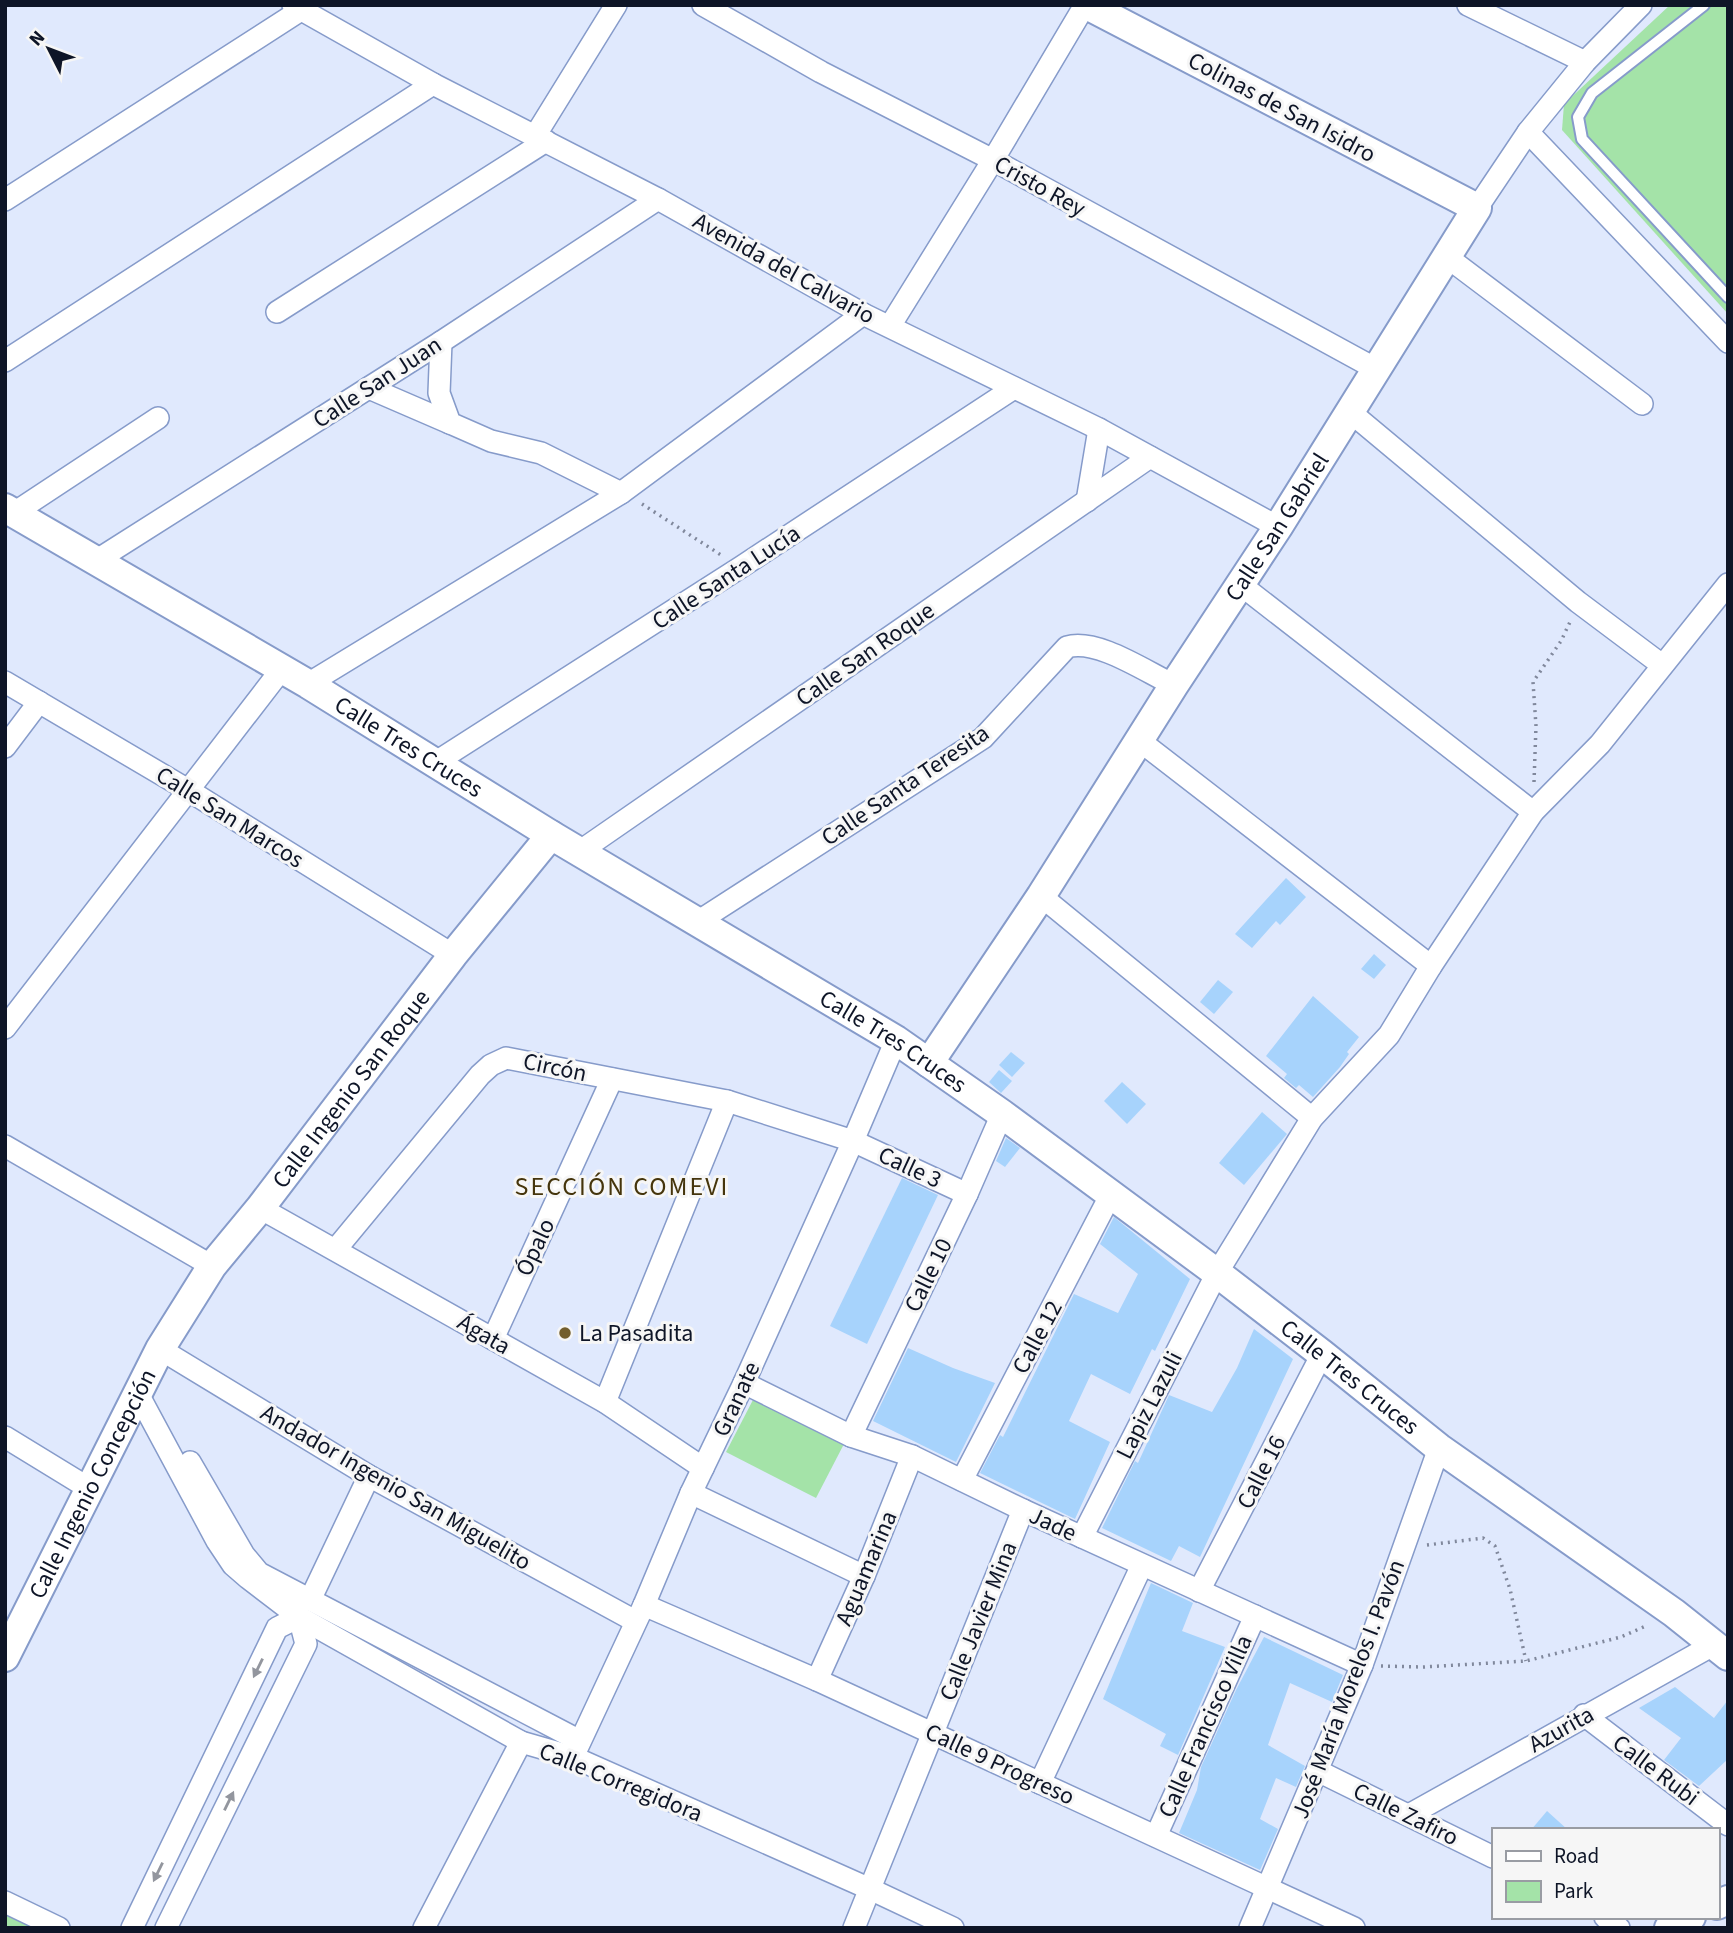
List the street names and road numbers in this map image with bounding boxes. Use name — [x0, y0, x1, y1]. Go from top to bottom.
street label: Colinas de San Isidro — [1182, 43, 1382, 172]
street label: Cristo Rey — [988, 147, 1092, 226]
street label: Avenida del Calvario — [686, 204, 881, 333]
street label: Calle San Juan — [306, 328, 449, 437]
street label: Calle San Gabriel — [1217, 446, 1338, 609]
street label: Calle Santa Lucía — [645, 516, 807, 639]
street label: Calle San Roque — [789, 594, 942, 715]
street label: Calle Tres Cruces — [327, 688, 489, 806]
street label: Calle Santa Teresita — [814, 716, 996, 855]
street label: Calle San Marcos — [149, 758, 311, 877]
street label: Calle Tres Cruces — [813, 981, 974, 1102]
street label: Calle Ingenio San Roque — [264, 982, 439, 1196]
street label: Circón — [520, 1044, 590, 1091]
street label: Calle 3 — [872, 1138, 947, 1197]
street label: Ópalo — [507, 1213, 564, 1282]
street label: Calle 10 — [895, 1232, 961, 1318]
street label: Calle 12 — [1004, 1294, 1071, 1380]
street label: Ágata — [451, 1305, 517, 1364]
street label: Calle Tres Cruces — [1273, 1311, 1426, 1443]
street label: Lapiz Lazuli — [1107, 1345, 1192, 1465]
street label: Granate — [704, 1356, 769, 1443]
street label: Calle Ingenio Concepción — [20, 1363, 165, 1605]
street label: Andador Ingenio San Miguelito — [254, 1396, 537, 1579]
street label: Calle 16 — [1228, 1429, 1295, 1515]
street label: Jade — [1023, 1498, 1082, 1551]
street label: Aguamarina — [827, 1505, 906, 1631]
street label: Calle Javier Mina — [931, 1536, 1026, 1706]
street label: José María Morelos I. Pavón — [1283, 1554, 1414, 1824]
street label: Calle Francisco Villa — [1149, 1629, 1261, 1823]
street label: Azurita — [1522, 1697, 1600, 1762]
street label: Calle 9 Progreso — [919, 1715, 1080, 1814]
street label: Calle Rubi — [1605, 1726, 1706, 1815]
street label: Calle Corregidora — [534, 1734, 708, 1831]
street label: Calle Zafiro — [1347, 1774, 1464, 1855]

